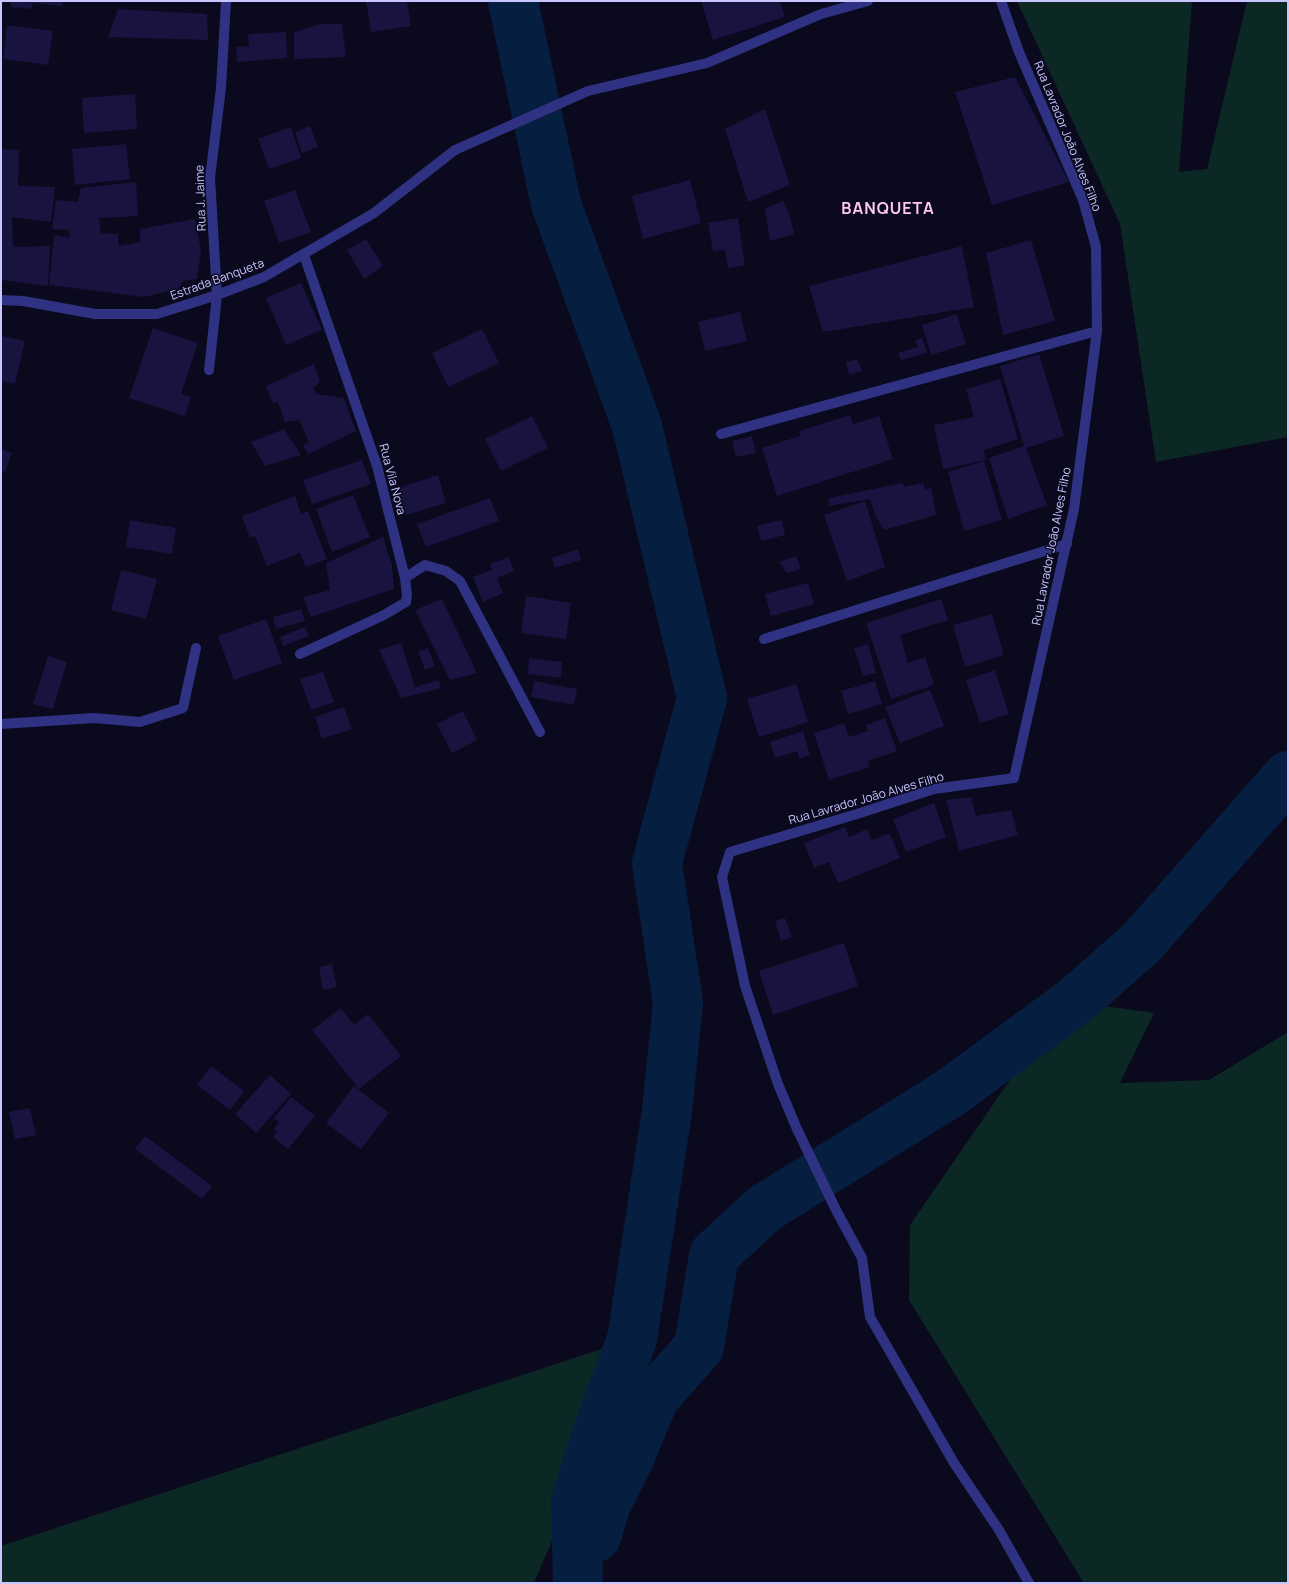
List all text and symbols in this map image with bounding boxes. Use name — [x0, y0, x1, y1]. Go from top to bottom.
street label: Rua Lavrador João Alves Filho — [1030, 58, 1106, 214]
street label: Rua J. Jaime — [190, 165, 210, 231]
district label: BANQUETA — [841, 197, 935, 219]
street label: Estrada Banqueta — [168, 254, 266, 304]
street label: Rua Vila Nova — [375, 442, 411, 516]
street label: Rua Lavrador João Alves Filho — [1027, 465, 1075, 627]
street label: Rua Lavrador João Alves Filho — [786, 768, 946, 828]

